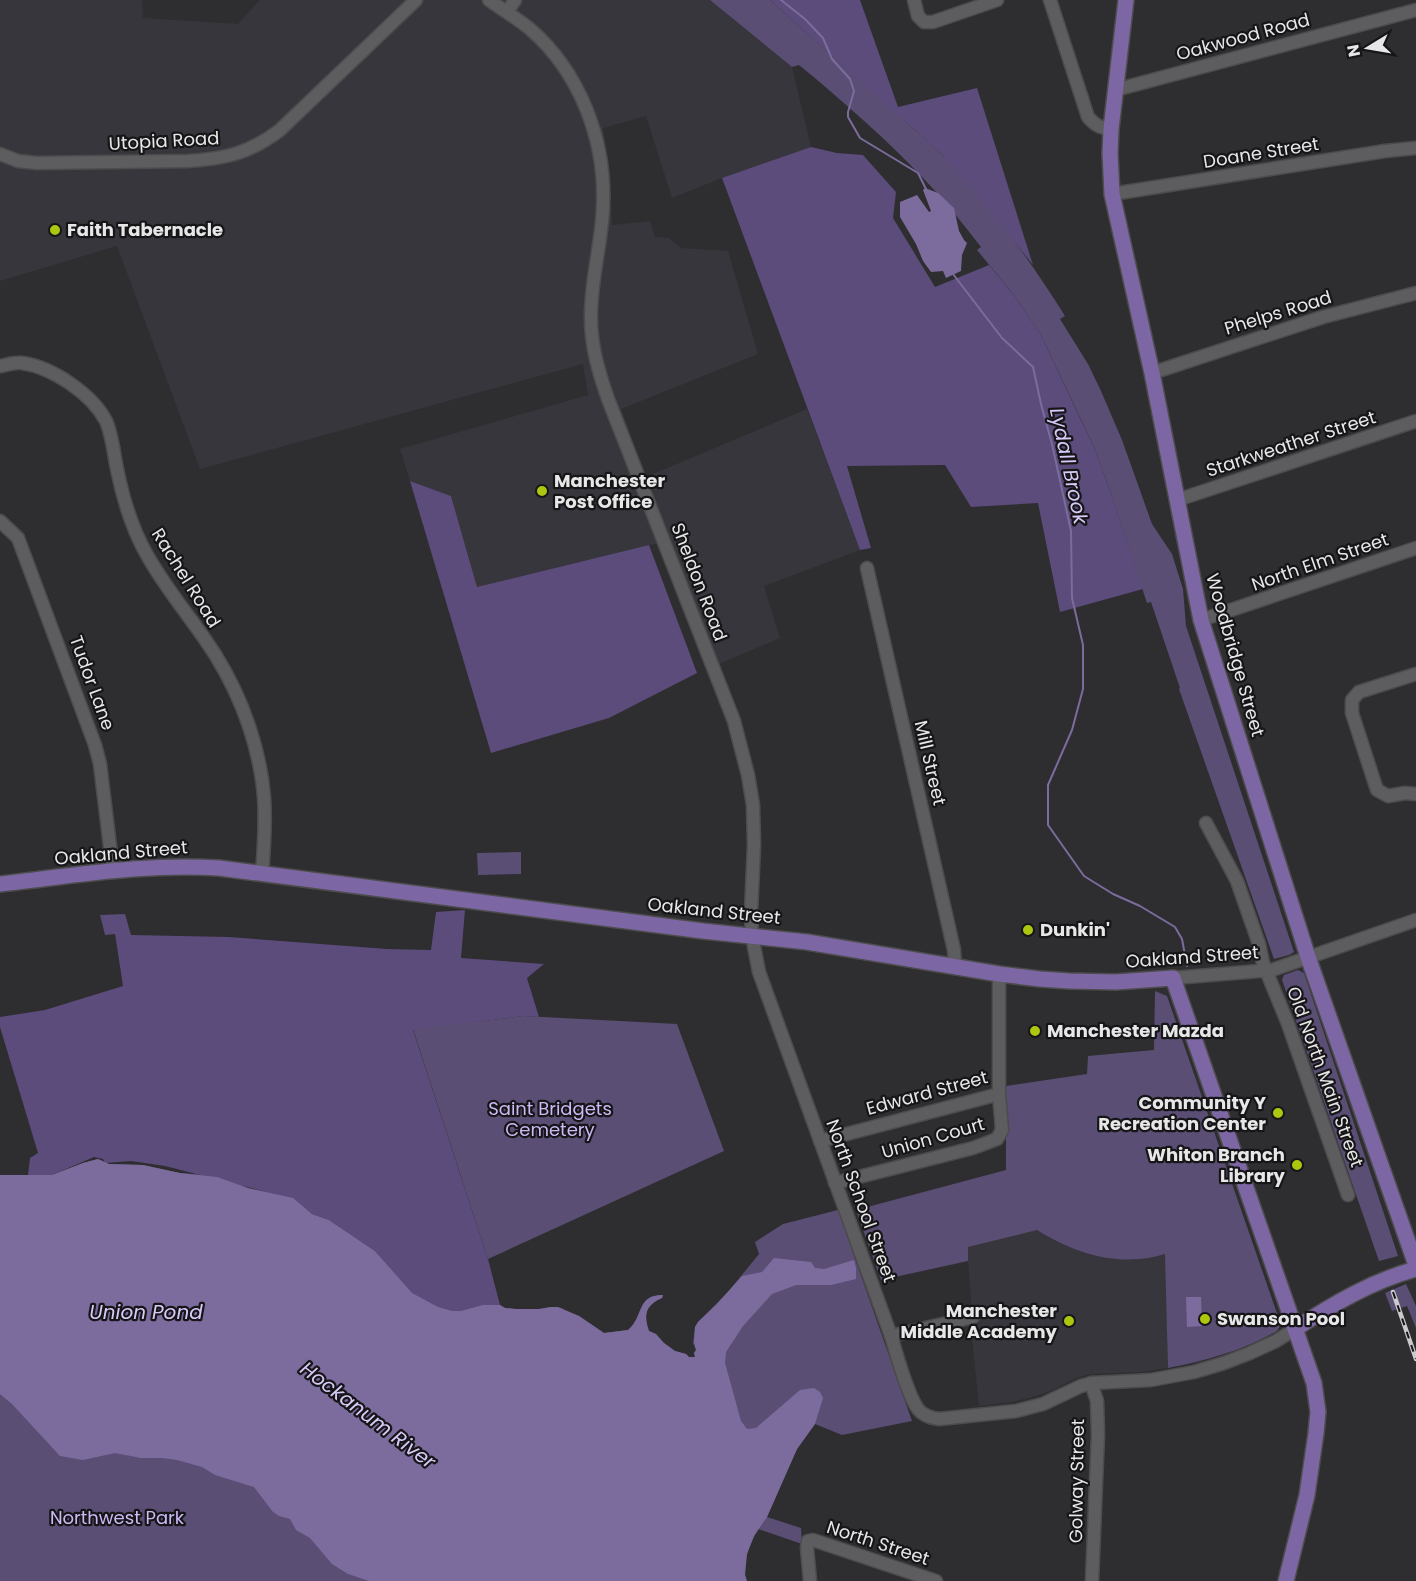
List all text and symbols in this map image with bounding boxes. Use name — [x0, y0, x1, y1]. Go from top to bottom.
street label: Oakwood Road — [1173, 7, 1312, 66]
north arrow — [1338, 18, 1398, 78]
text: N — [1341, 43, 1366, 59]
street label: Utopia Road — [108, 125, 220, 156]
street label: Doane Street — [1201, 131, 1320, 174]
place label: Faith Tabernacle — [67, 217, 223, 242]
marker: Faith Tabernacle — [48, 223, 62, 237]
street label: Phelps Road — [1221, 284, 1334, 341]
street label: Starkweather Street — [1203, 404, 1379, 483]
water label: Lydall Brook — [1043, 405, 1095, 528]
place label: Manchester Post Office — [554, 468, 665, 514]
marker: Manchester Post Office — [535, 484, 549, 498]
street label: Sheldon Road — [665, 519, 733, 644]
street label: Rachel Road — [146, 523, 227, 632]
street label: North Elm Street — [1248, 526, 1392, 597]
street label: Woodbridge Street — [1200, 570, 1271, 740]
street label: Tudor Lane — [64, 632, 121, 734]
street label: Mill Street — [909, 718, 952, 808]
street label: Oakland Street — [53, 834, 188, 871]
street label: Oakland Street — [646, 891, 782, 930]
place label: Dunkin' — [1040, 917, 1110, 942]
marker: Dunkin' — [1021, 923, 1035, 937]
street label: Oakland Street — [1125, 939, 1259, 974]
street label: Old North Main Street — [1281, 983, 1370, 1171]
place label: Manchester Mazda — [1047, 1018, 1224, 1043]
marker: Manchester Mazda — [1028, 1024, 1042, 1038]
street label: Edward Street — [863, 1064, 990, 1121]
place label: Community Y Recreation Center — [1098, 1090, 1266, 1136]
park label: Saint Bridgets Cemetery — [488, 1096, 612, 1142]
marker: Community Y Recreation Center — [1271, 1106, 1285, 1120]
street label: Union Court — [878, 1111, 987, 1164]
street label: North School Street — [820, 1116, 903, 1286]
place label: Whiton Branch Library — [1147, 1142, 1286, 1188]
marker: Whiton Branch Library — [1290, 1158, 1304, 1172]
water label: Union Pond — [89, 1298, 203, 1326]
place label: Manchester Middle Academy — [900, 1298, 1058, 1344]
place label: Swanson Pool — [1217, 1306, 1345, 1331]
marker: Swanson Pool — [1198, 1312, 1212, 1326]
marker: Manchester Middle Academy — [1062, 1314, 1076, 1328]
water label: Hockanum River — [295, 1355, 442, 1476]
street label: Golway Street — [1063, 1419, 1090, 1543]
park label: Northwest Park — [50, 1505, 185, 1530]
street label: North Street — [824, 1514, 933, 1571]

